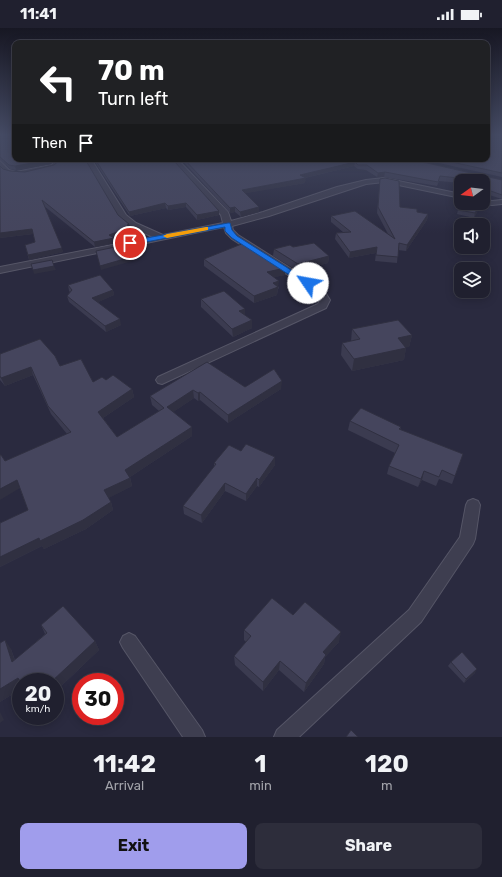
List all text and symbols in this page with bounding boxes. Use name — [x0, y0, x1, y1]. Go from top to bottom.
text: 11:41 — [20, 5, 57, 23]
text: 70 m — [98, 54, 165, 87]
icon: left — [32, 56, 84, 108]
text: Turn left — [98, 88, 168, 110]
icon: arrive — [75, 132, 97, 154]
text: Then — [32, 134, 67, 152]
north arrow — [454, 174, 490, 210]
map controls — [454, 174, 490, 298]
button: sound — [454, 218, 490, 254]
pin — [113, 226, 147, 260]
icon: arrive — [119, 232, 141, 254]
position arrow — [287, 262, 329, 304]
button: layers — [454, 262, 490, 298]
speed limit sign: 30 — [72, 673, 124, 725]
text: 20 — [25, 682, 51, 706]
text: km/h — [26, 703, 50, 715]
text: 11:42 — [93, 750, 156, 778]
text: 1 — [255, 750, 266, 778]
text: 120 — [365, 750, 409, 778]
text: Arrival — [105, 778, 144, 793]
text: min — [249, 778, 272, 793]
text: m — [381, 778, 393, 793]
button: Exit — [20, 823, 247, 869]
button: Share — [255, 823, 482, 869]

